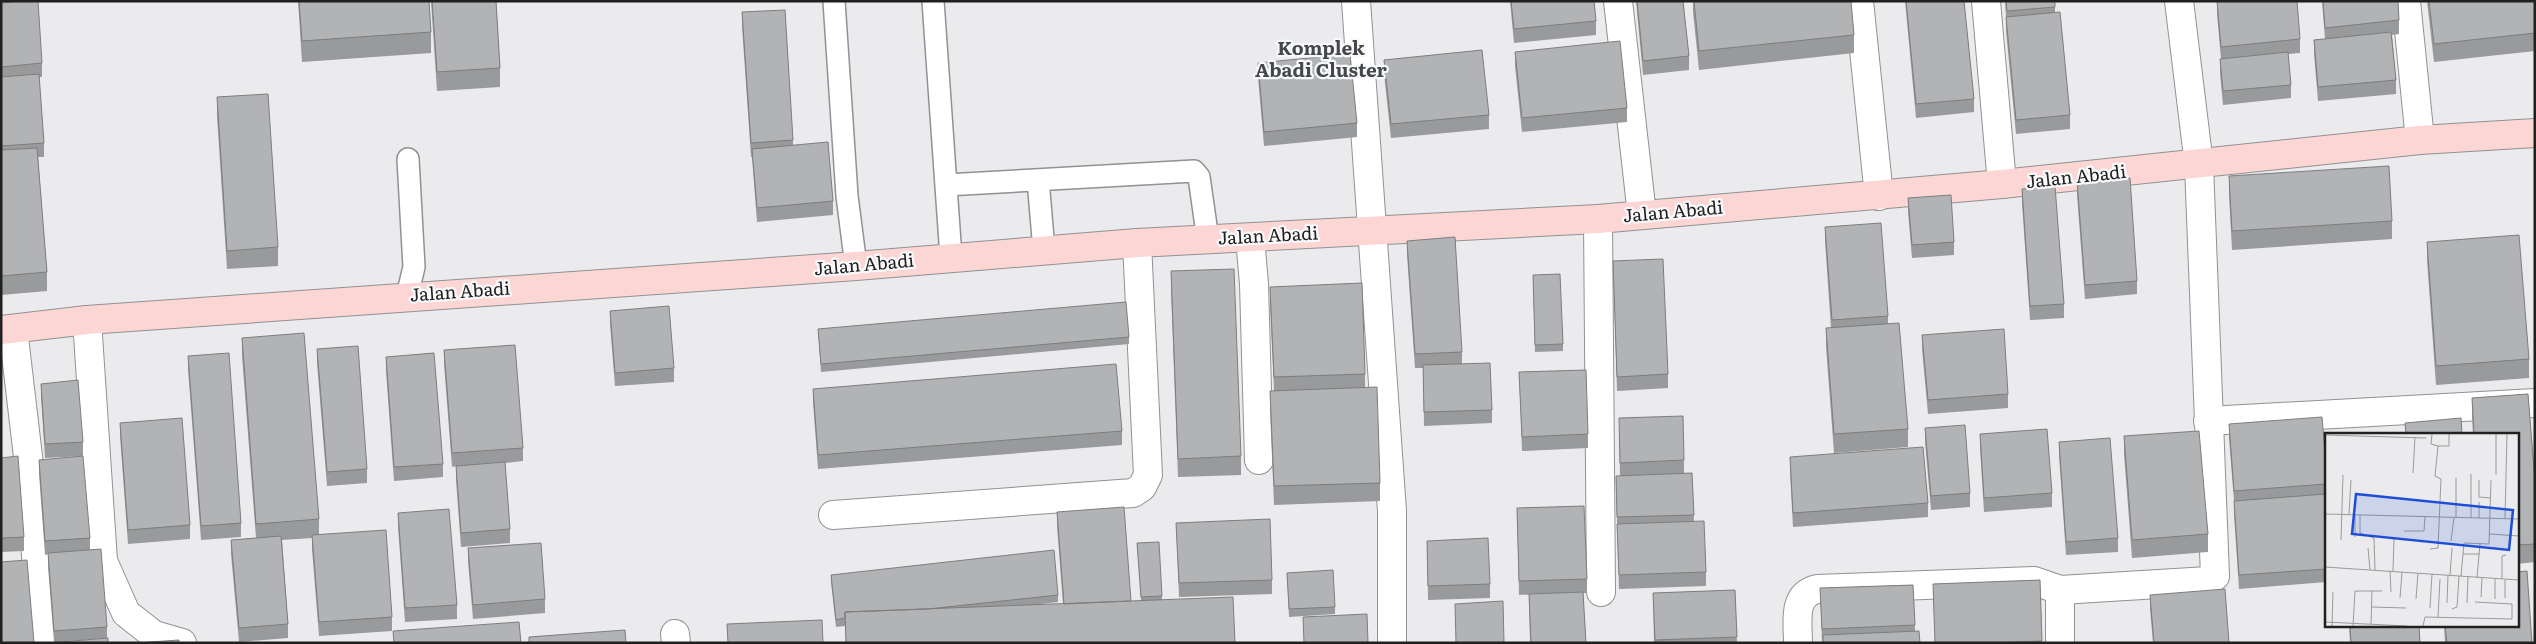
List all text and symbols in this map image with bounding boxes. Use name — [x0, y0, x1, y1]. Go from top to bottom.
district label: Komplek Abadi Cluster — [1255, 33, 1388, 83]
street label: Jalan Abadi — [2024, 157, 2127, 194]
street label: Jalan Abadi — [1622, 193, 1724, 228]
street label: Jalan Abadi — [1217, 218, 1319, 251]
street label: Jalan Abadi — [813, 246, 915, 281]
street label: Jalan Abadi — [409, 274, 511, 307]
inset map — [2325, 433, 2518, 626]

